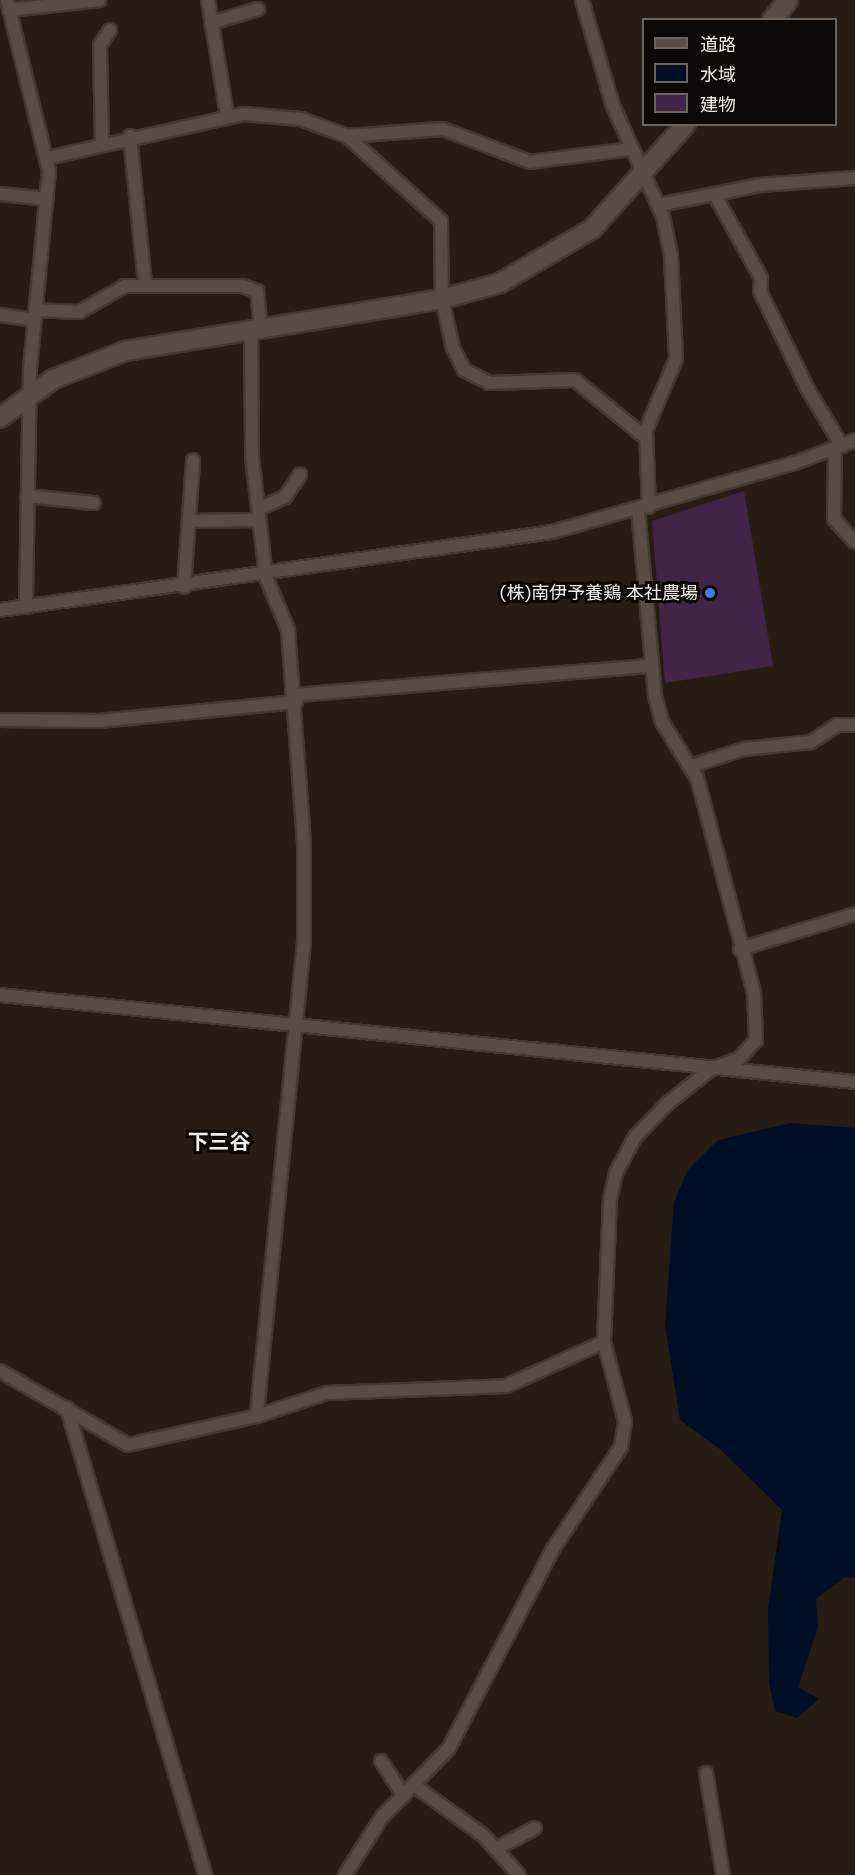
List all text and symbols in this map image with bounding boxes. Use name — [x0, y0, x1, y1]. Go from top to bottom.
legend — [642, 18, 837, 126]
text: 道路 — [700, 33, 736, 57]
text: 水域 — [700, 63, 736, 87]
text: 建物 — [700, 93, 736, 117]
place label: (株)南伊予養鶏 本社農場 — [500, 582, 698, 604]
marker: (株)南伊予養鶏 本社農場 — [703, 586, 717, 600]
district label: 下三谷 — [188, 1129, 250, 1155]

